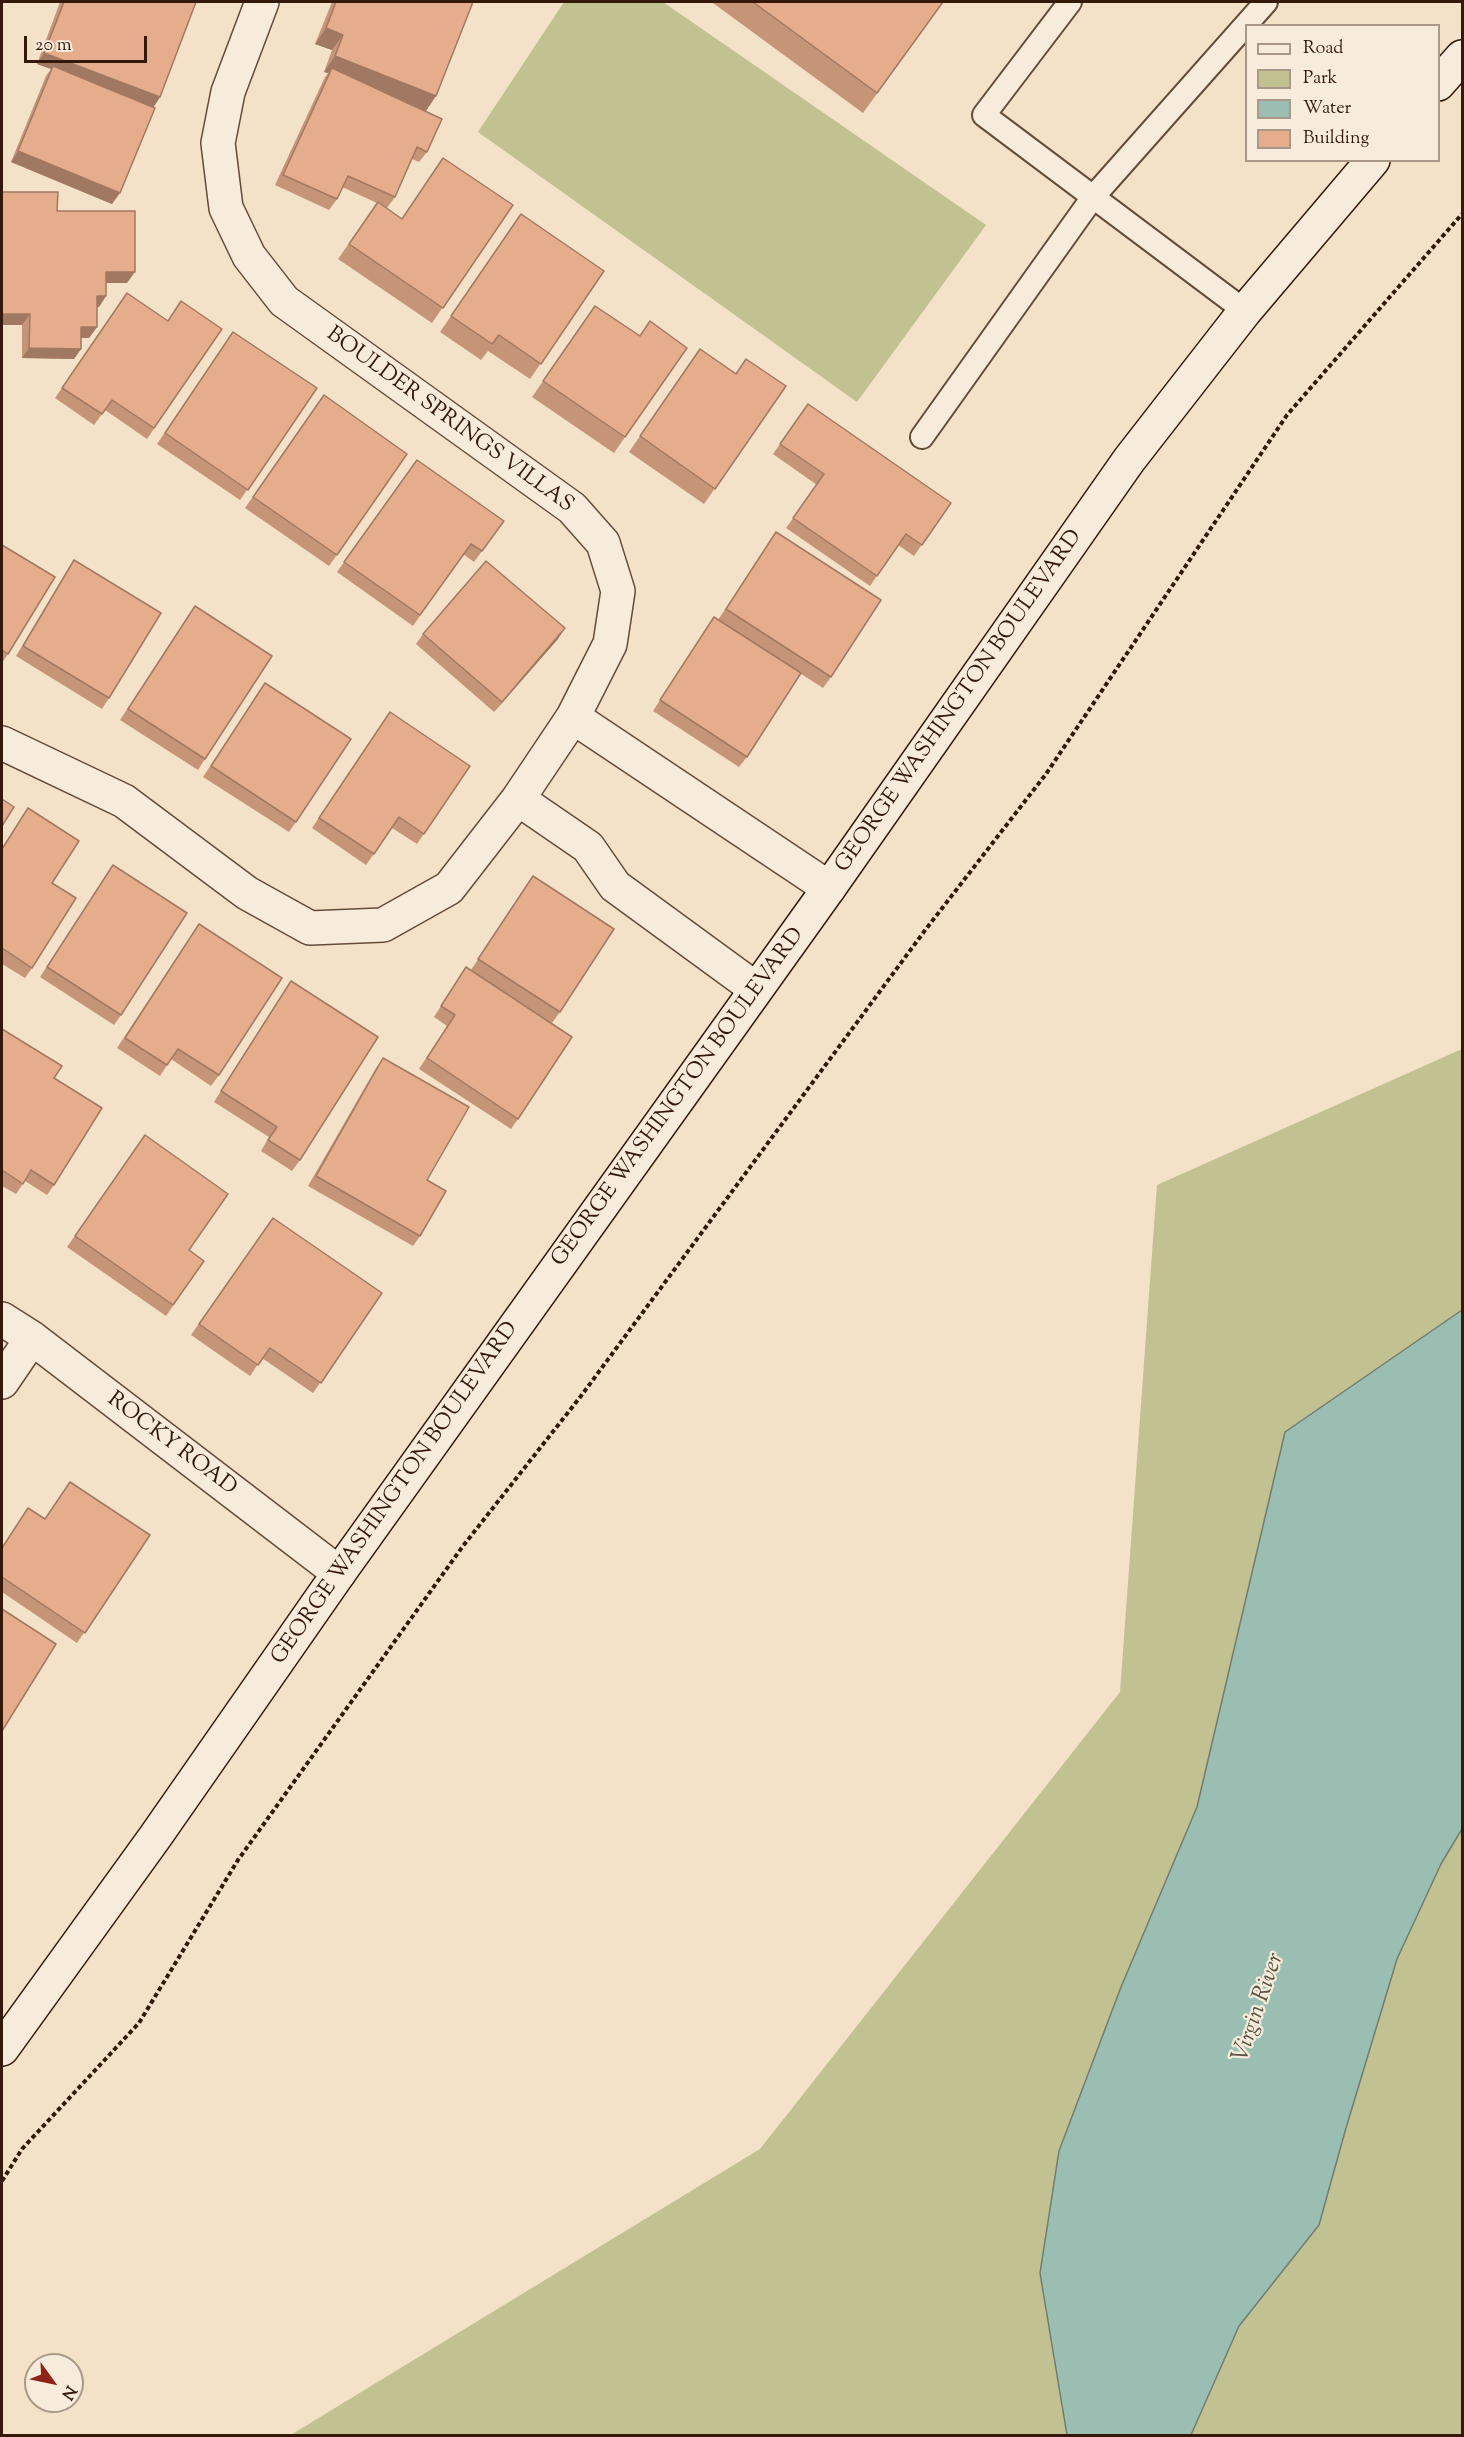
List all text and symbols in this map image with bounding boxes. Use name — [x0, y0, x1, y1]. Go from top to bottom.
scale bar — [27, 24, 150, 62]
legend — [1245, 24, 1440, 162]
text: 20 m — [35, 33, 72, 59]
text: Road — [1303, 36, 1343, 62]
text: Park — [1303, 66, 1337, 92]
text: Water — [1303, 96, 1351, 122]
text: Building — [1303, 126, 1369, 152]
street label: BOULDER SPRINGS VILLAS — [320, 322, 578, 520]
street label: GEORGE WASHINGTON BOULEVARD — [831, 526, 1089, 878]
street label: GEORGE WASHINGTON BOULEVARD — [547, 923, 811, 1273]
street label: GEORGE WASHINGTON BOULEVARD — [267, 1318, 525, 1670]
street label: ROCKY ROAD — [101, 1388, 241, 1502]
water label: Virgin River — [1228, 1950, 1292, 2066]
north arrow — [24, 2353, 84, 2413]
text: N — [55, 2380, 81, 2404]

